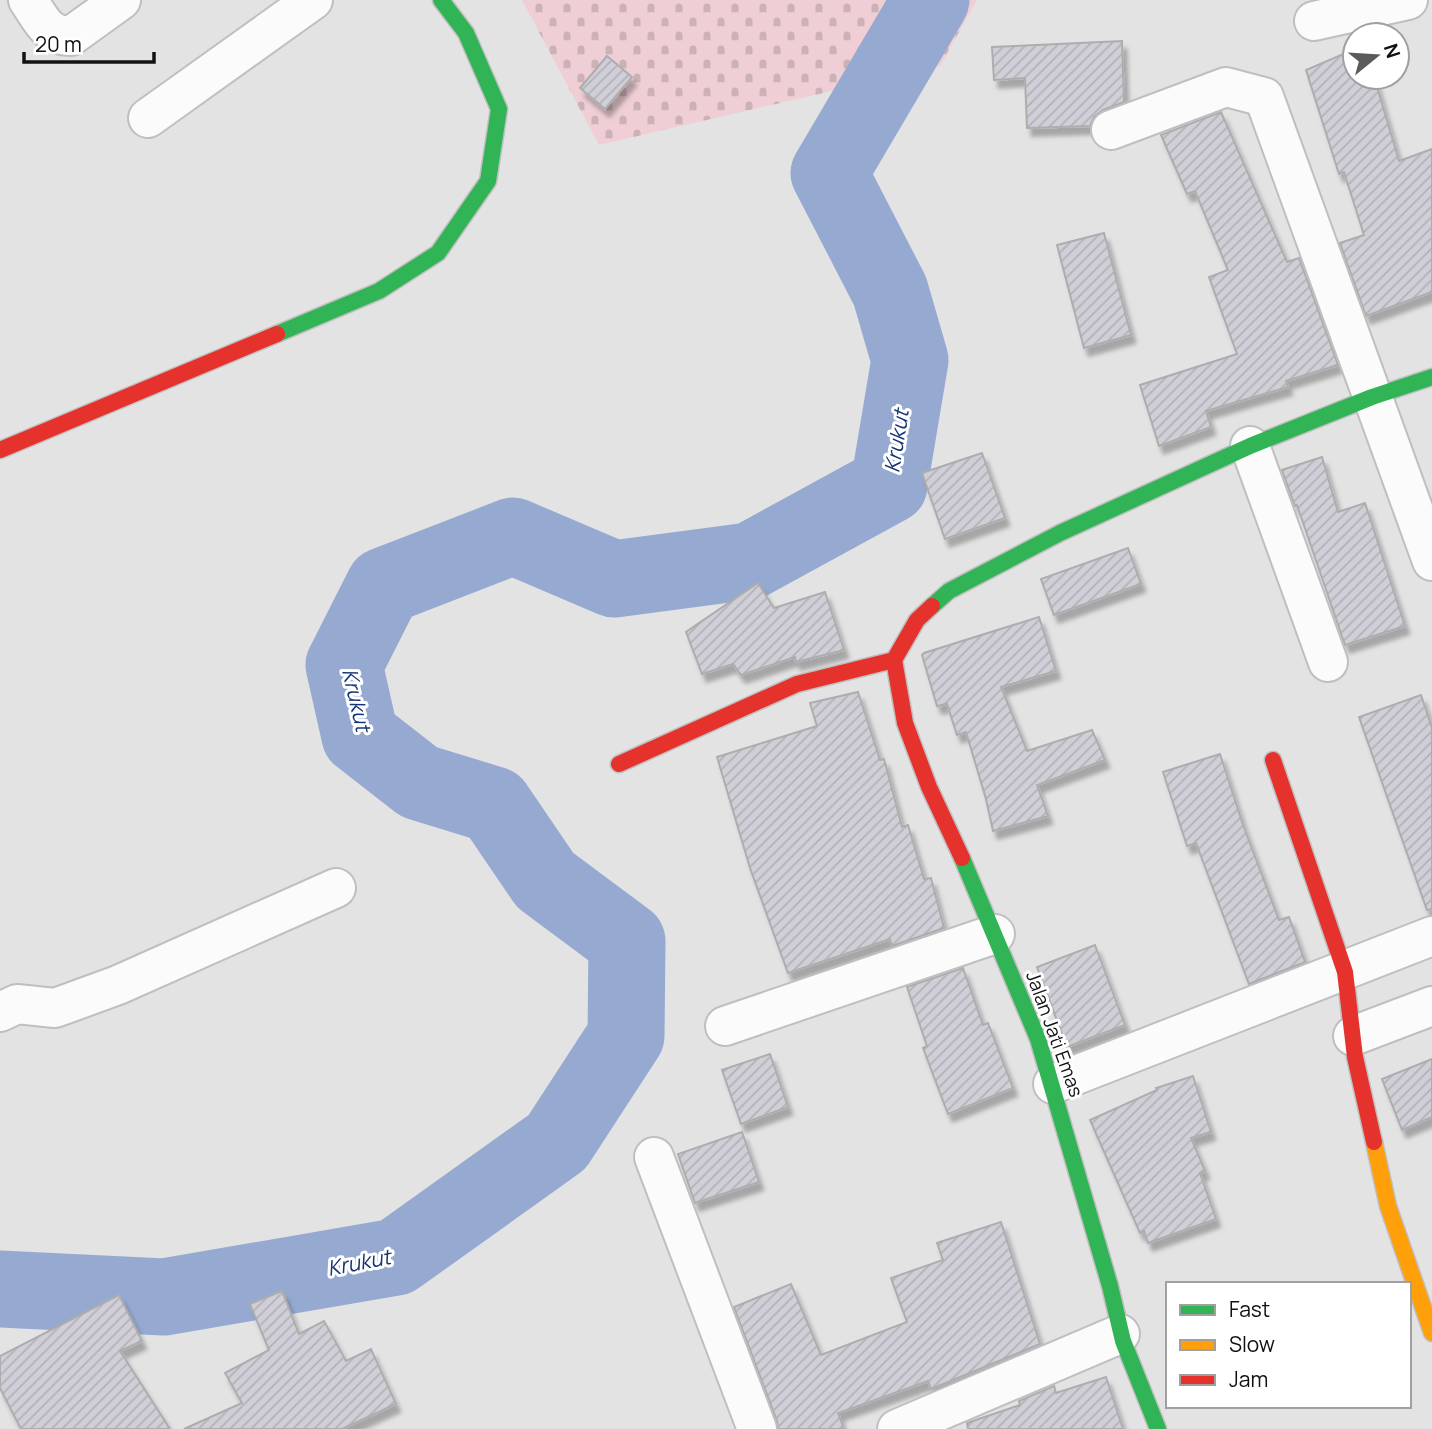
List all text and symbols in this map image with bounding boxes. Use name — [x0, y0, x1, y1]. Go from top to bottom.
scale bar — [24, 21, 154, 65]
north arrow — [1341, 21, 1411, 91]
text: 20 m — [35, 30, 82, 58]
text: N — [1378, 40, 1407, 61]
water label: Krukut — [877, 405, 915, 475]
water label: Krukut — [336, 666, 378, 737]
street label: Jalan Jati Emas — [1020, 967, 1090, 1101]
water label: Krukut — [325, 1242, 395, 1282]
legend — [1166, 1282, 1411, 1408]
text: Fast — [1229, 1295, 1270, 1323]
text: Slow — [1229, 1330, 1275, 1358]
text: Jam — [1229, 1365, 1268, 1393]

